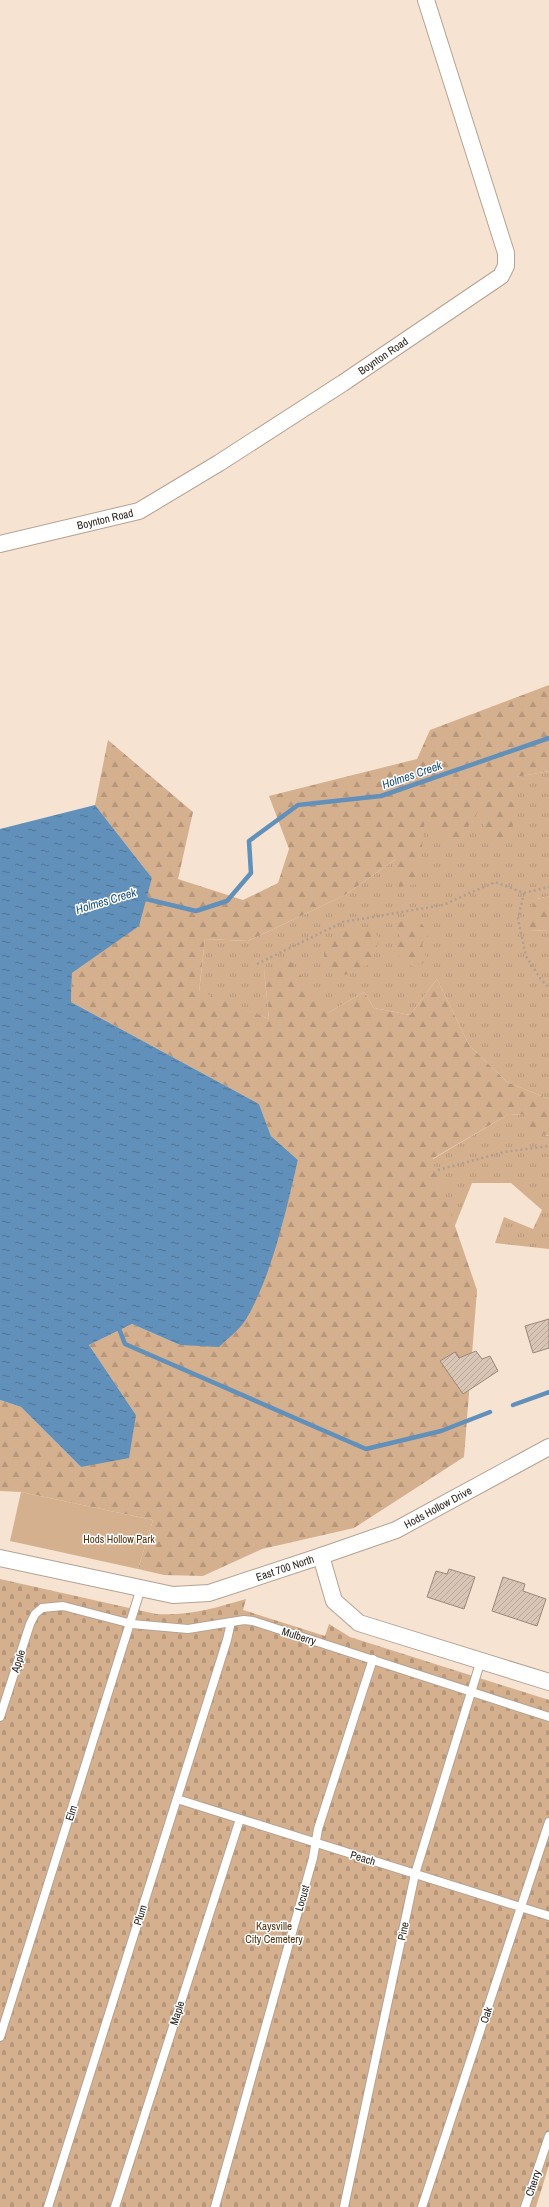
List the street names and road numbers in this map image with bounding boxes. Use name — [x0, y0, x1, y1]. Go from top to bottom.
street label: Boynton Road — [355, 334, 411, 378]
street label: Boynton Road — [76, 506, 135, 532]
street label: Hods Hollow Drive — [402, 1483, 474, 1531]
street label: East 700 North — [254, 1552, 316, 1584]
street label: Mulberry — [280, 1624, 318, 1648]
street label: Apple — [7, 1648, 28, 1675]
street label: Elm — [62, 1803, 80, 1823]
street label: Peach — [349, 1848, 377, 1868]
street label: Locust — [292, 1883, 313, 1913]
street label: Plum — [130, 1903, 150, 1927]
street label: Pine — [394, 1920, 412, 1942]
street label: Maple — [167, 1999, 187, 2027]
street label: Oak — [477, 2005, 495, 2025]
street label: Cherry — [522, 2168, 544, 2198]

